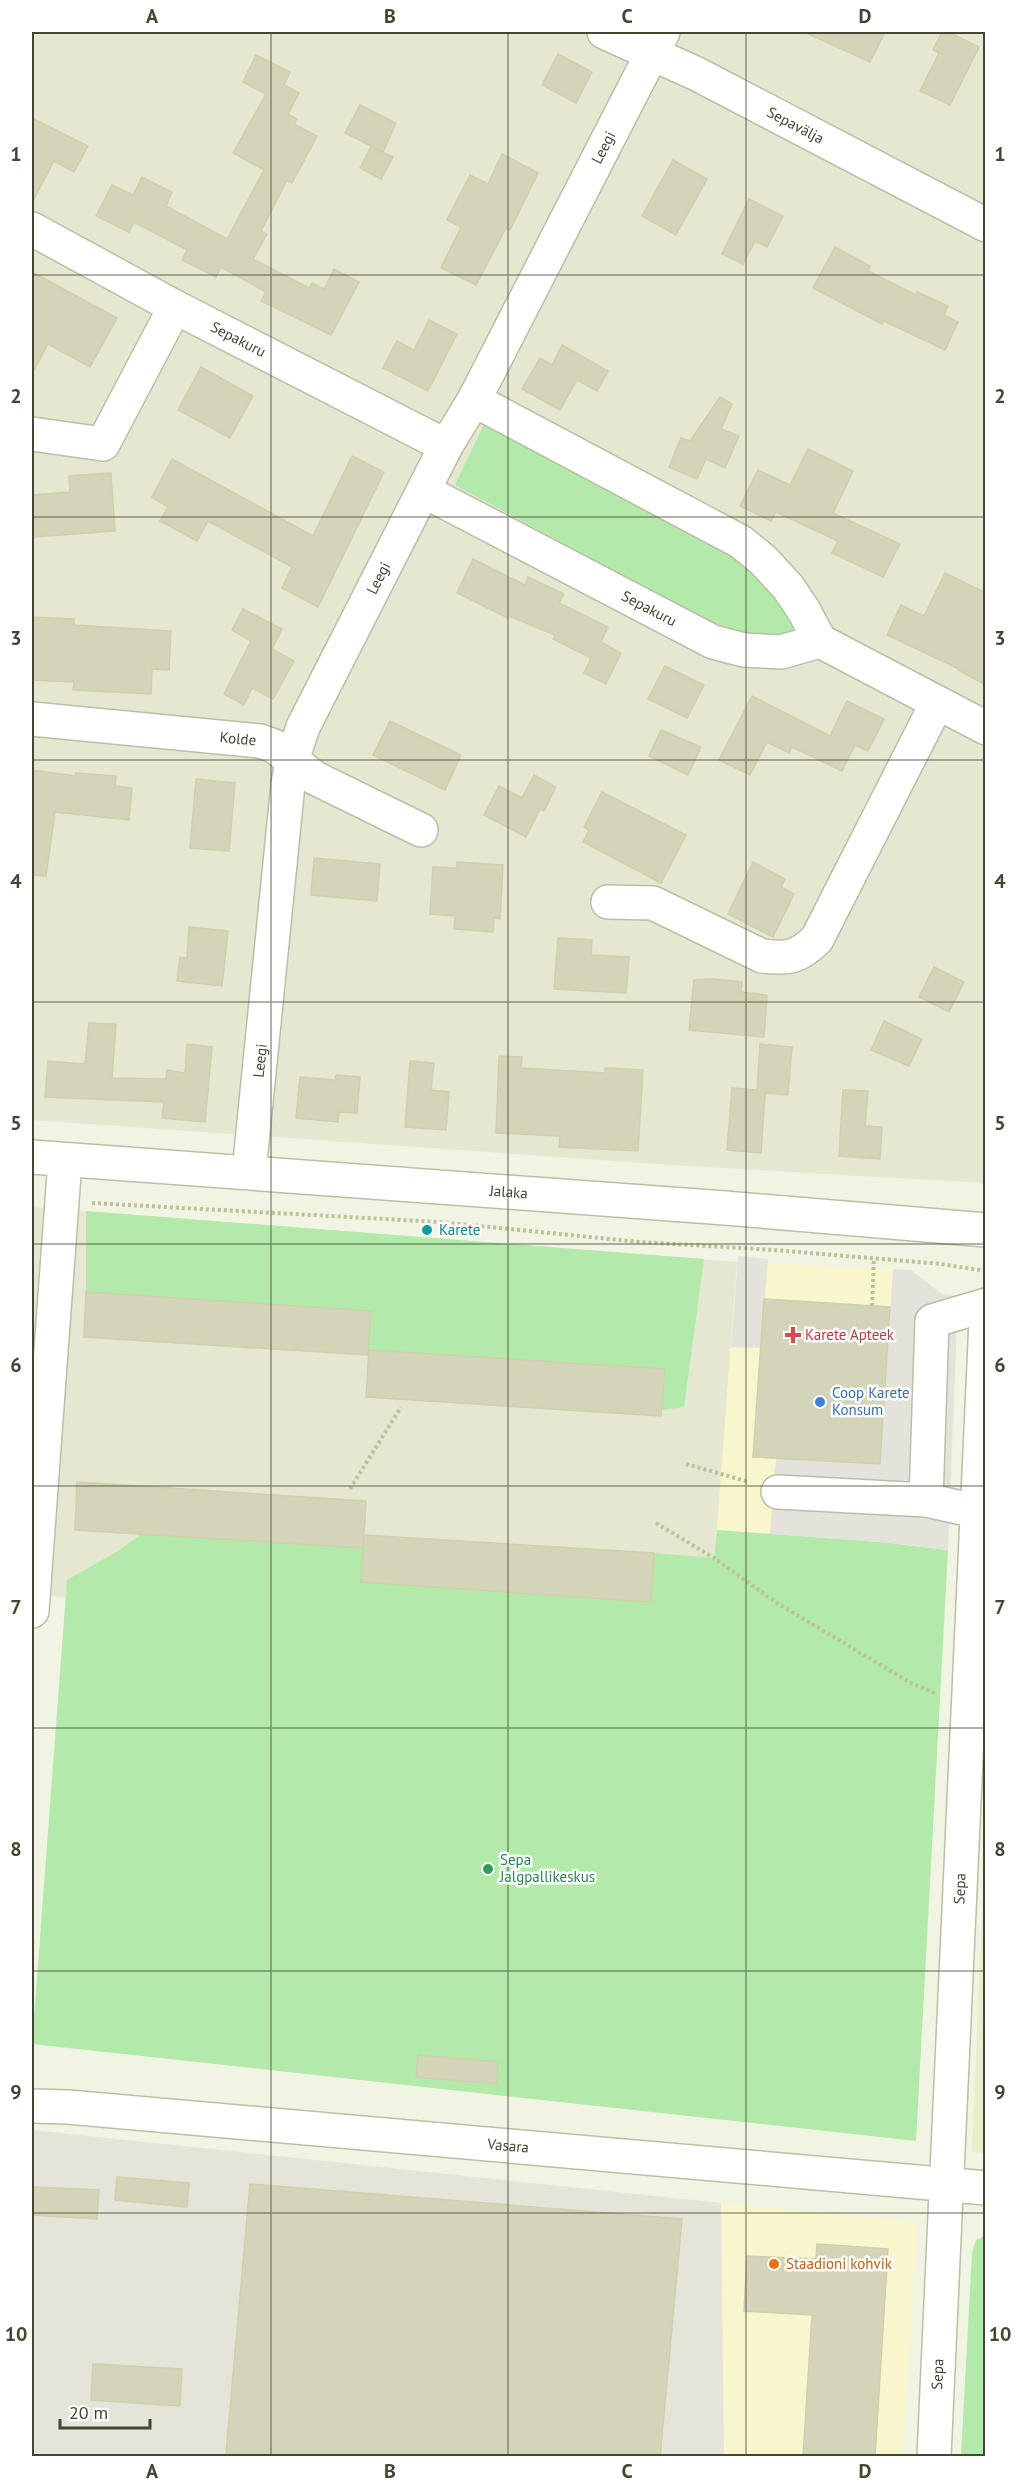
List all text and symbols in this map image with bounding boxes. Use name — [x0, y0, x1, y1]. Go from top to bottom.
text: A — [146, 3, 159, 29]
text: B — [384, 3, 396, 29]
text: C — [621, 3, 633, 29]
text: D — [859, 3, 872, 29]
street label: Sepavälja — [764, 102, 827, 148]
street label: Leegi — [587, 128, 619, 167]
text: 1 — [10, 141, 22, 167]
text: 1 — [994, 141, 1006, 167]
street label: Sepakuru — [208, 317, 269, 361]
text: 2 — [10, 383, 22, 409]
text: 2 — [994, 383, 1006, 409]
street label: Leegi — [362, 559, 394, 597]
street label: Sepakuru — [619, 586, 680, 630]
text: 3 — [10, 625, 22, 651]
text: 3 — [994, 625, 1006, 651]
street label: Kolde — [219, 727, 257, 750]
text: 4 — [10, 868, 22, 894]
text: 4 — [994, 868, 1006, 894]
street label: Leegi — [249, 1043, 271, 1078]
text: 5 — [10, 1110, 22, 1136]
text: 5 — [994, 1110, 1006, 1136]
street label: Jalaka — [488, 1181, 529, 1202]
place label: Karete — [439, 1220, 480, 1239]
marker: Karete — [420, 1223, 434, 1237]
place label: Karete Apteek — [805, 1325, 895, 1344]
marker: Karete Apteek — [786, 1328, 800, 1342]
text: 6 — [10, 1352, 22, 1378]
text: 6 — [994, 1352, 1006, 1378]
place label: Coop Karete Konsum — [832, 1383, 910, 1419]
marker: Coop Karete Konsum — [813, 1395, 827, 1409]
text: 7 — [10, 1594, 22, 1620]
text: 7 — [994, 1594, 1006, 1620]
text: 8 — [10, 1836, 22, 1862]
text: 8 — [994, 1836, 1006, 1862]
place label: Sepa Jalgpallikeskus — [499, 1850, 595, 1886]
marker: Sepa Jalgpallikeskus — [481, 1862, 495, 1876]
street label: Sepa — [949, 1873, 970, 1905]
text: 9 — [10, 2079, 22, 2105]
text: 9 — [994, 2079, 1006, 2105]
street label: Vasara — [486, 2134, 530, 2157]
place label: Staadioni kohvik — [786, 2254, 893, 2273]
marker: Staadioni kohvik — [767, 2257, 781, 2271]
text: 10 — [5, 2321, 27, 2347]
text: 10 — [989, 2321, 1011, 2347]
street label: Sepa — [927, 2358, 947, 2390]
scale bar — [60, 2392, 150, 2430]
text: 20 m — [69, 2401, 108, 2424]
text: A — [146, 2458, 159, 2484]
text: B — [384, 2458, 396, 2484]
text: C — [621, 2458, 633, 2484]
text: D — [859, 2458, 872, 2484]

